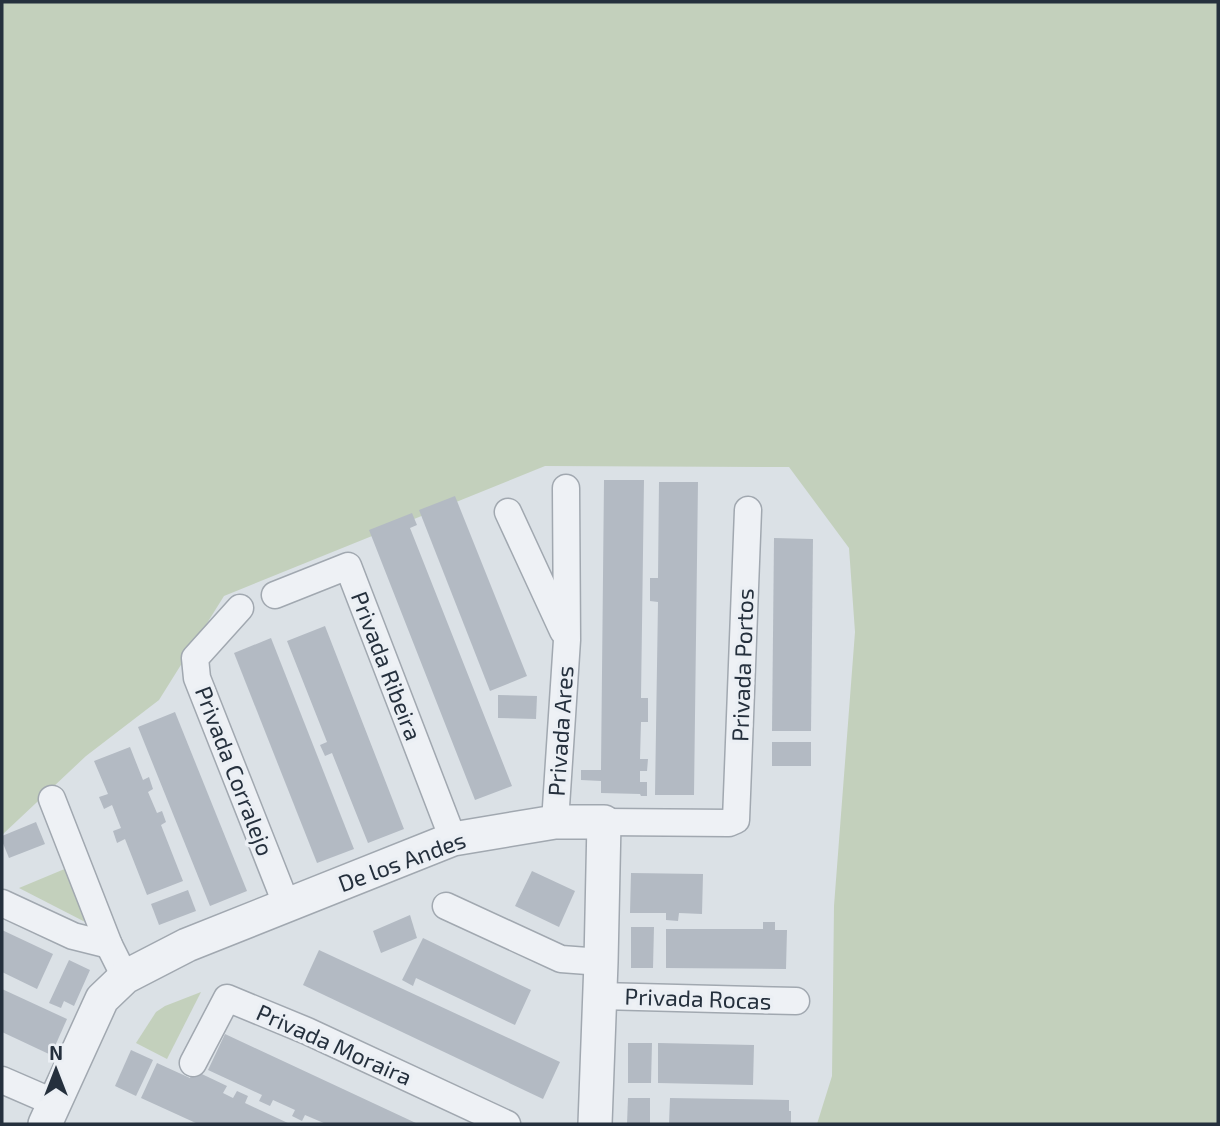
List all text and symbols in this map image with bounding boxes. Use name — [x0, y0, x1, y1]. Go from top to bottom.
street label: Privada Ribeira — [346, 587, 428, 744]
street label: Privada Portos — [725, 588, 759, 742]
street label: Privada Ares — [541, 665, 579, 797]
street label: Privada Corralejo — [190, 682, 280, 859]
street label: De los Andes — [334, 825, 469, 897]
street label: Privada Rocas — [624, 981, 772, 1015]
street label: Privada Moraira — [253, 997, 416, 1091]
north arrow — [21, 1035, 91, 1105]
text: N — [49, 1041, 63, 1064]

